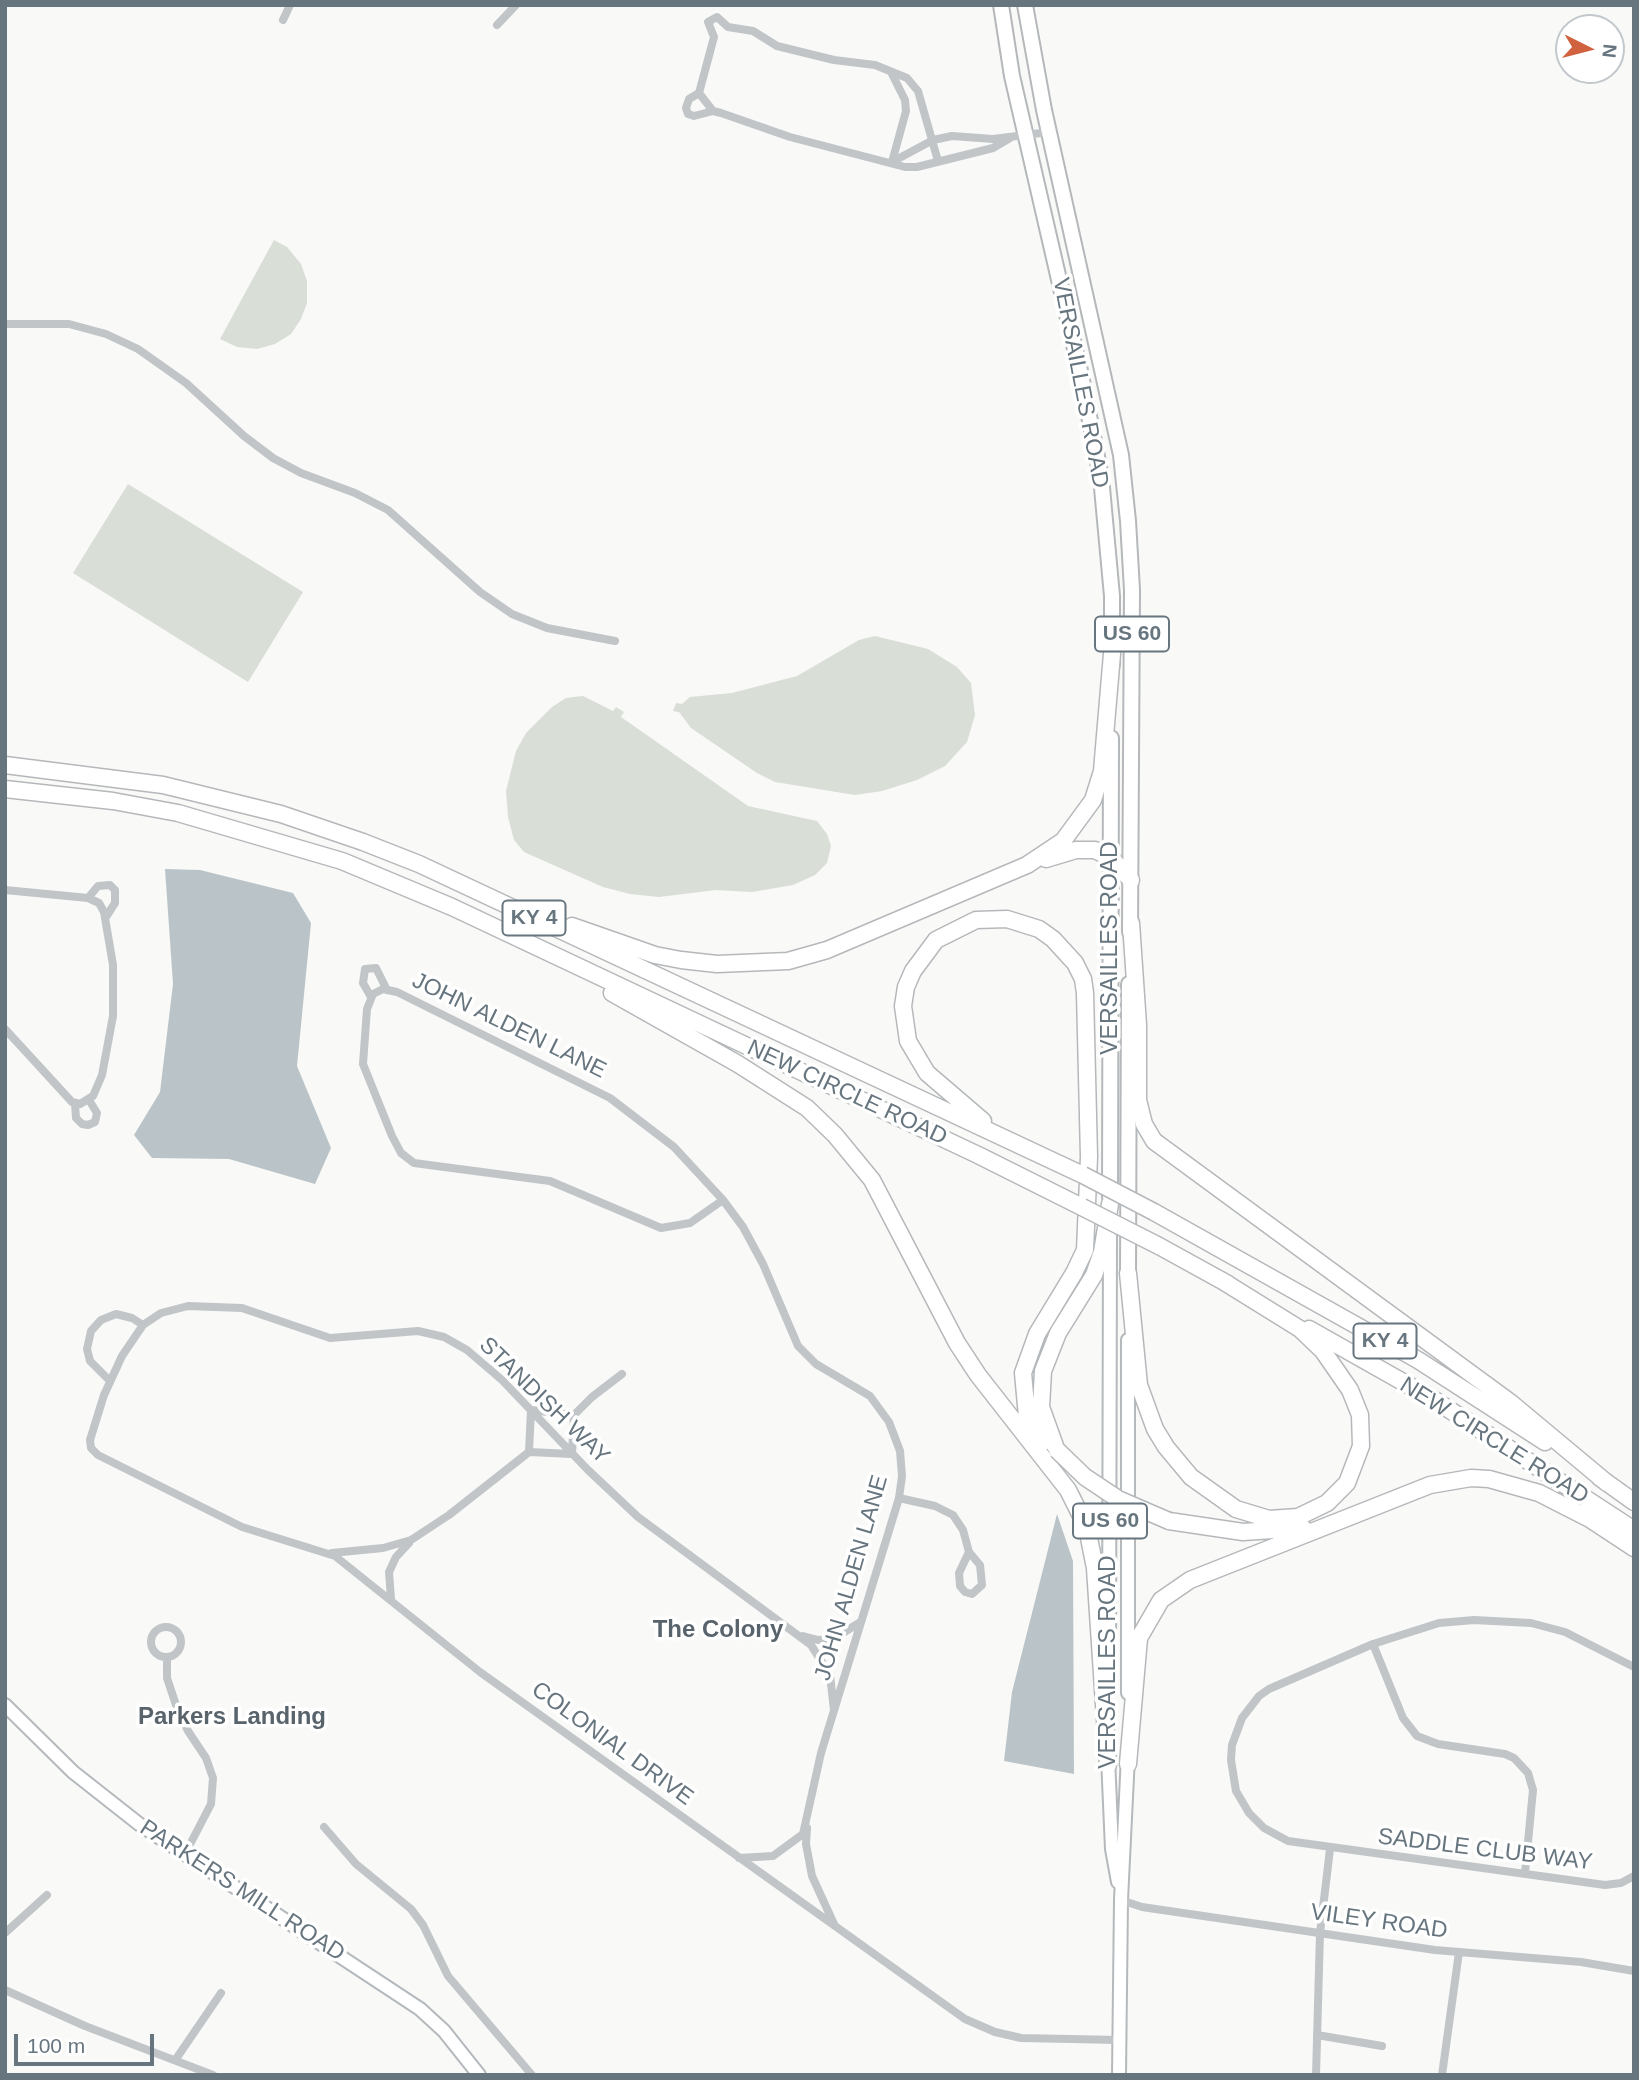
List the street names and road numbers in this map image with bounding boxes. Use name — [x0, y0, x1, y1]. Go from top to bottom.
street label: VERSAILLES ROAD — [1046, 276, 1114, 490]
road number: US 60 — [1095, 616, 1169, 652]
street label: VERSAILLES ROAD — [1097, 841, 1125, 1055]
road number: KY 4 — [503, 900, 566, 936]
street label: JOHN ALDEN LANE — [408, 967, 610, 1085]
street label: NEW CIRCLE ROAD — [743, 1035, 951, 1151]
road number: KY 4 — [1354, 1324, 1416, 1358]
street label: STANDISH WAY — [473, 1332, 615, 1470]
street label: NEW CIRCLE ROAD — [1395, 1372, 1593, 1510]
street label: JOHN ALDEN LANE — [809, 1472, 895, 1684]
road number: US 60 — [1073, 1504, 1147, 1538]
street label: VERSAILLES ROAD — [1095, 1555, 1123, 1769]
street label: COLONIAL DRIVE — [526, 1676, 698, 1812]
street label: PARKERS MILL ROAD — [134, 1814, 350, 1968]
street label: SADDLE CLUB WAY — [1376, 1823, 1594, 1877]
street label: VILEY ROAD — [1309, 1899, 1449, 1945]

